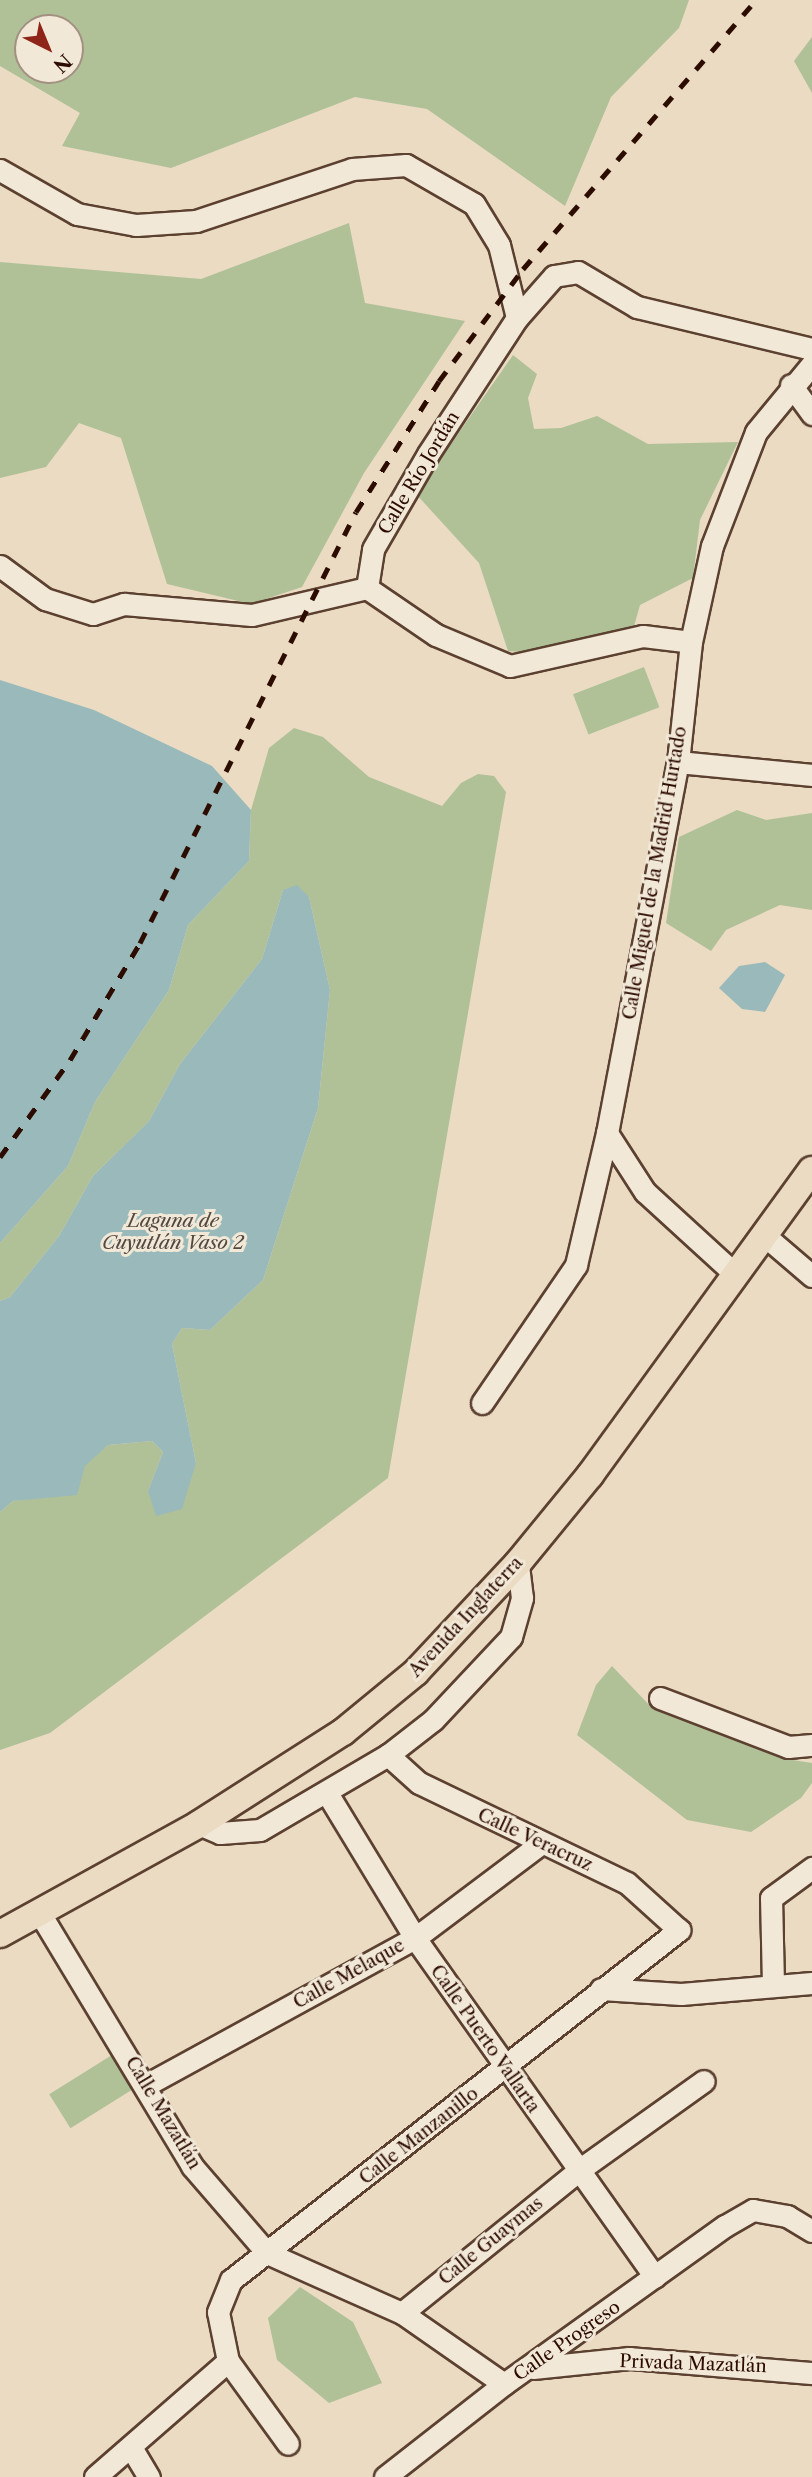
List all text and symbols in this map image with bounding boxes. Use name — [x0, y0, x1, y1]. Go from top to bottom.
north arrow — [14, 14, 84, 84]
text: N — [48, 49, 76, 77]
street label: Calle Río Jordán — [374, 408, 464, 538]
street label: Calle Miguel de la Madrid Hurtado — [619, 724, 691, 1022]
water label: Laguna de Cuyutlán Vaso 2 — [102, 1210, 244, 1254]
street label: Avenida Inglaterra — [405, 1552, 527, 1682]
street label: Calle Veracruz — [474, 1804, 596, 1876]
street label: Calle Melaque — [290, 1935, 408, 2013]
street label: Calle Puerto Vallarta — [426, 1961, 544, 2117]
street label: Calle Mazatlán — [121, 2053, 205, 2173]
street label: Calle Manzanillo — [355, 2083, 483, 2189]
street label: Calle Guaymas — [435, 2192, 547, 2290]
street label: Calle Progreso — [510, 2296, 624, 2386]
street label: Privada Mazatlán — [619, 2351, 767, 2377]

